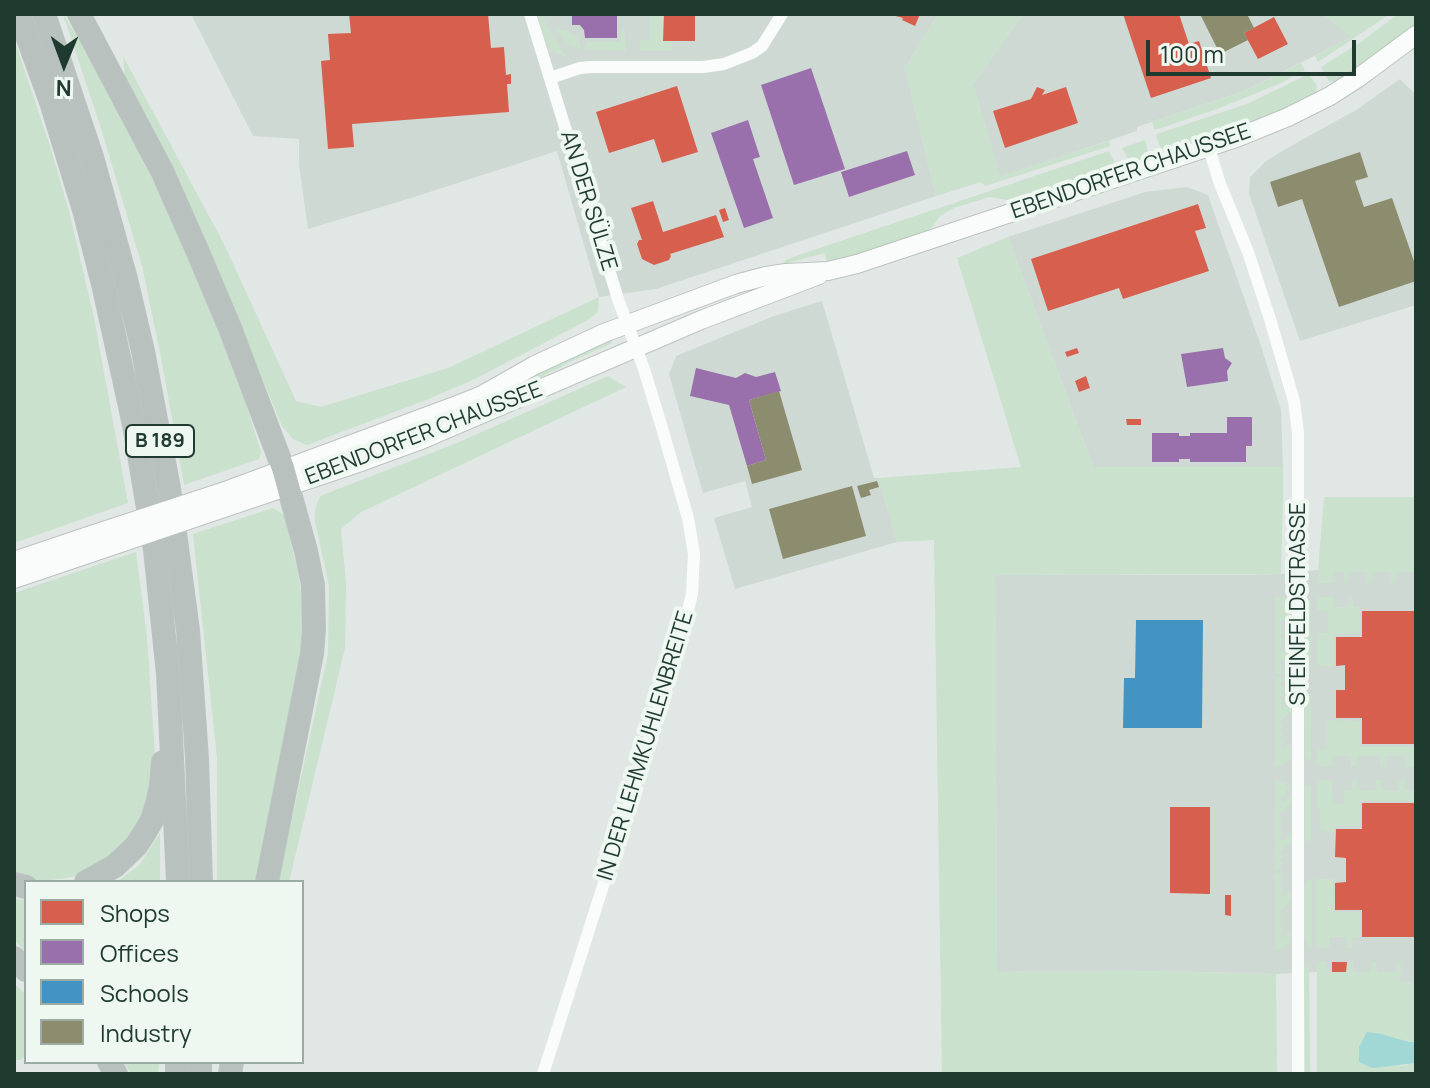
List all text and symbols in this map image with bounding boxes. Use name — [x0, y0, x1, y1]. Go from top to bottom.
north arrow — [24, 24, 104, 104]
scale bar — [1150, 24, 1360, 74]
text: 100 m — [1160, 37, 1224, 70]
text: N — [55, 73, 72, 103]
street label: EBENDORFER CHAUSSEE — [1008, 119, 1254, 225]
street label: AN DER SÜLZE — [554, 128, 622, 274]
street label: EBENDORFER CHAUSSEE — [302, 377, 546, 491]
road number: B 189 — [126, 425, 194, 457]
street label: STEINFELDSTRASSE — [1286, 502, 1312, 706]
street label: IN DER LEHMKUHLENBREITE — [592, 608, 700, 884]
legend — [24, 880, 304, 1064]
text: Shops — [100, 896, 170, 929]
text: Offices — [100, 936, 179, 969]
text: Schools — [100, 976, 189, 1009]
text: Industry — [100, 1016, 192, 1049]

